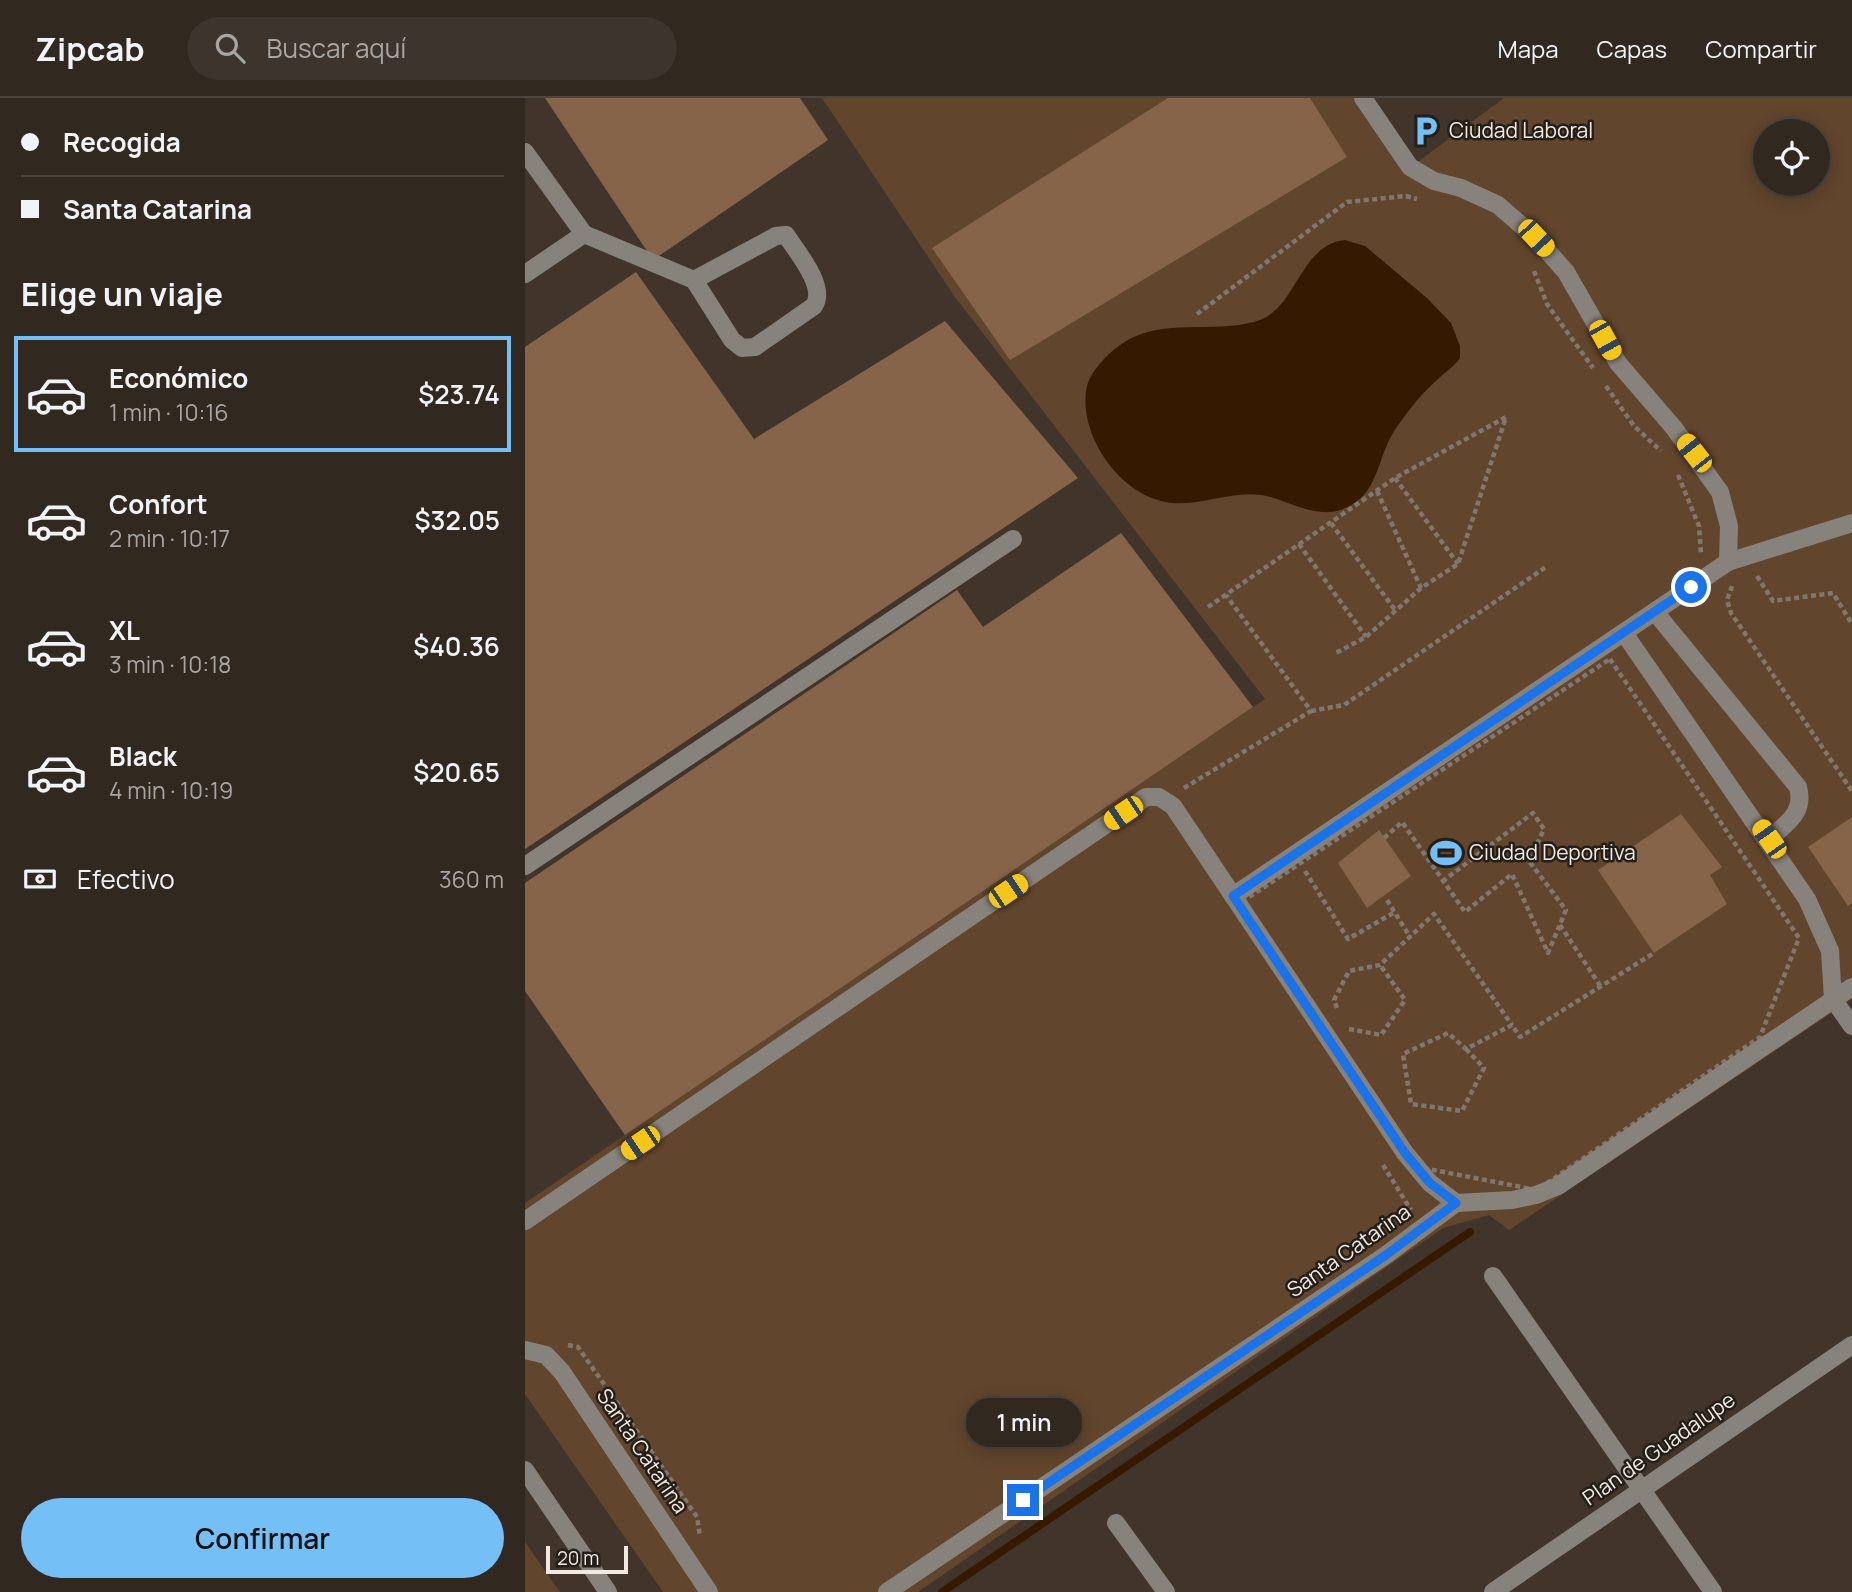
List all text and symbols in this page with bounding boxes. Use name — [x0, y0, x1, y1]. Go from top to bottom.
search box — [187, 17, 677, 80]
text: Zipcab — [35, 26, 145, 71]
icon: search — [211, 29, 249, 67]
text: Buscar aquí — [267, 30, 406, 66]
text: Mapa — [1498, 32, 1559, 65]
text: Capas — [1597, 32, 1667, 65]
text: Compartir — [1705, 32, 1817, 65]
parking icon: Ciudad Laboral — [1409, 114, 1443, 148]
place label: Ciudad Laboral — [1449, 116, 1593, 144]
map controls — [1753, 119, 1830, 196]
button: locate — [1753, 119, 1830, 196]
text: Recogida — [63, 124, 181, 160]
text: Santa Catarina — [63, 191, 252, 227]
car — [1514, 215, 1559, 261]
text: Elige un viaje — [21, 272, 223, 316]
car — [1586, 317, 1625, 363]
text: Económico — [109, 360, 248, 396]
icon: car — [25, 363, 88, 426]
text: $23.74 — [418, 376, 500, 412]
text: 1 min · 10:16 — [109, 396, 229, 428]
car — [1673, 430, 1716, 476]
text: Confort — [109, 486, 208, 522]
icon: car — [25, 489, 88, 552]
text: $32.05 — [415, 502, 500, 538]
text: 2 min · 10:17 — [109, 522, 230, 554]
route start — [1675, 571, 1707, 603]
text: XL — [109, 612, 140, 648]
icon: car — [25, 615, 88, 678]
text: $40.36 — [413, 628, 500, 664]
text: 3 min · 10:18 — [109, 648, 231, 680]
text: Black — [109, 738, 177, 774]
icon: car — [25, 741, 88, 804]
text: $20.65 — [413, 754, 500, 790]
text: 4 min · 10:19 — [109, 774, 233, 806]
car — [1100, 793, 1147, 833]
car — [1749, 816, 1790, 862]
sports icon: Ciudad Deportiva — [1429, 836, 1463, 870]
place label: Ciudad Deportiva — [1469, 838, 1636, 866]
icon: cash — [21, 860, 59, 898]
text: Efectivo — [77, 861, 175, 897]
text: 360 m — [439, 863, 504, 895]
car — [985, 871, 1032, 911]
car — [617, 1123, 664, 1163]
street label: Santa Catarina — [1281, 1197, 1416, 1303]
street label: Santa Catarina — [591, 1383, 695, 1518]
street label: Plan de Guadalupe — [1577, 1385, 1740, 1511]
callout: 1 min — [965, 1398, 1081, 1448]
text: 1 min — [997, 1406, 1051, 1438]
route end — [1007, 1484, 1039, 1516]
button: Confirmar — [21, 1498, 504, 1578]
scale bar — [546, 1543, 628, 1575]
text: 20 m — [557, 1545, 599, 1571]

